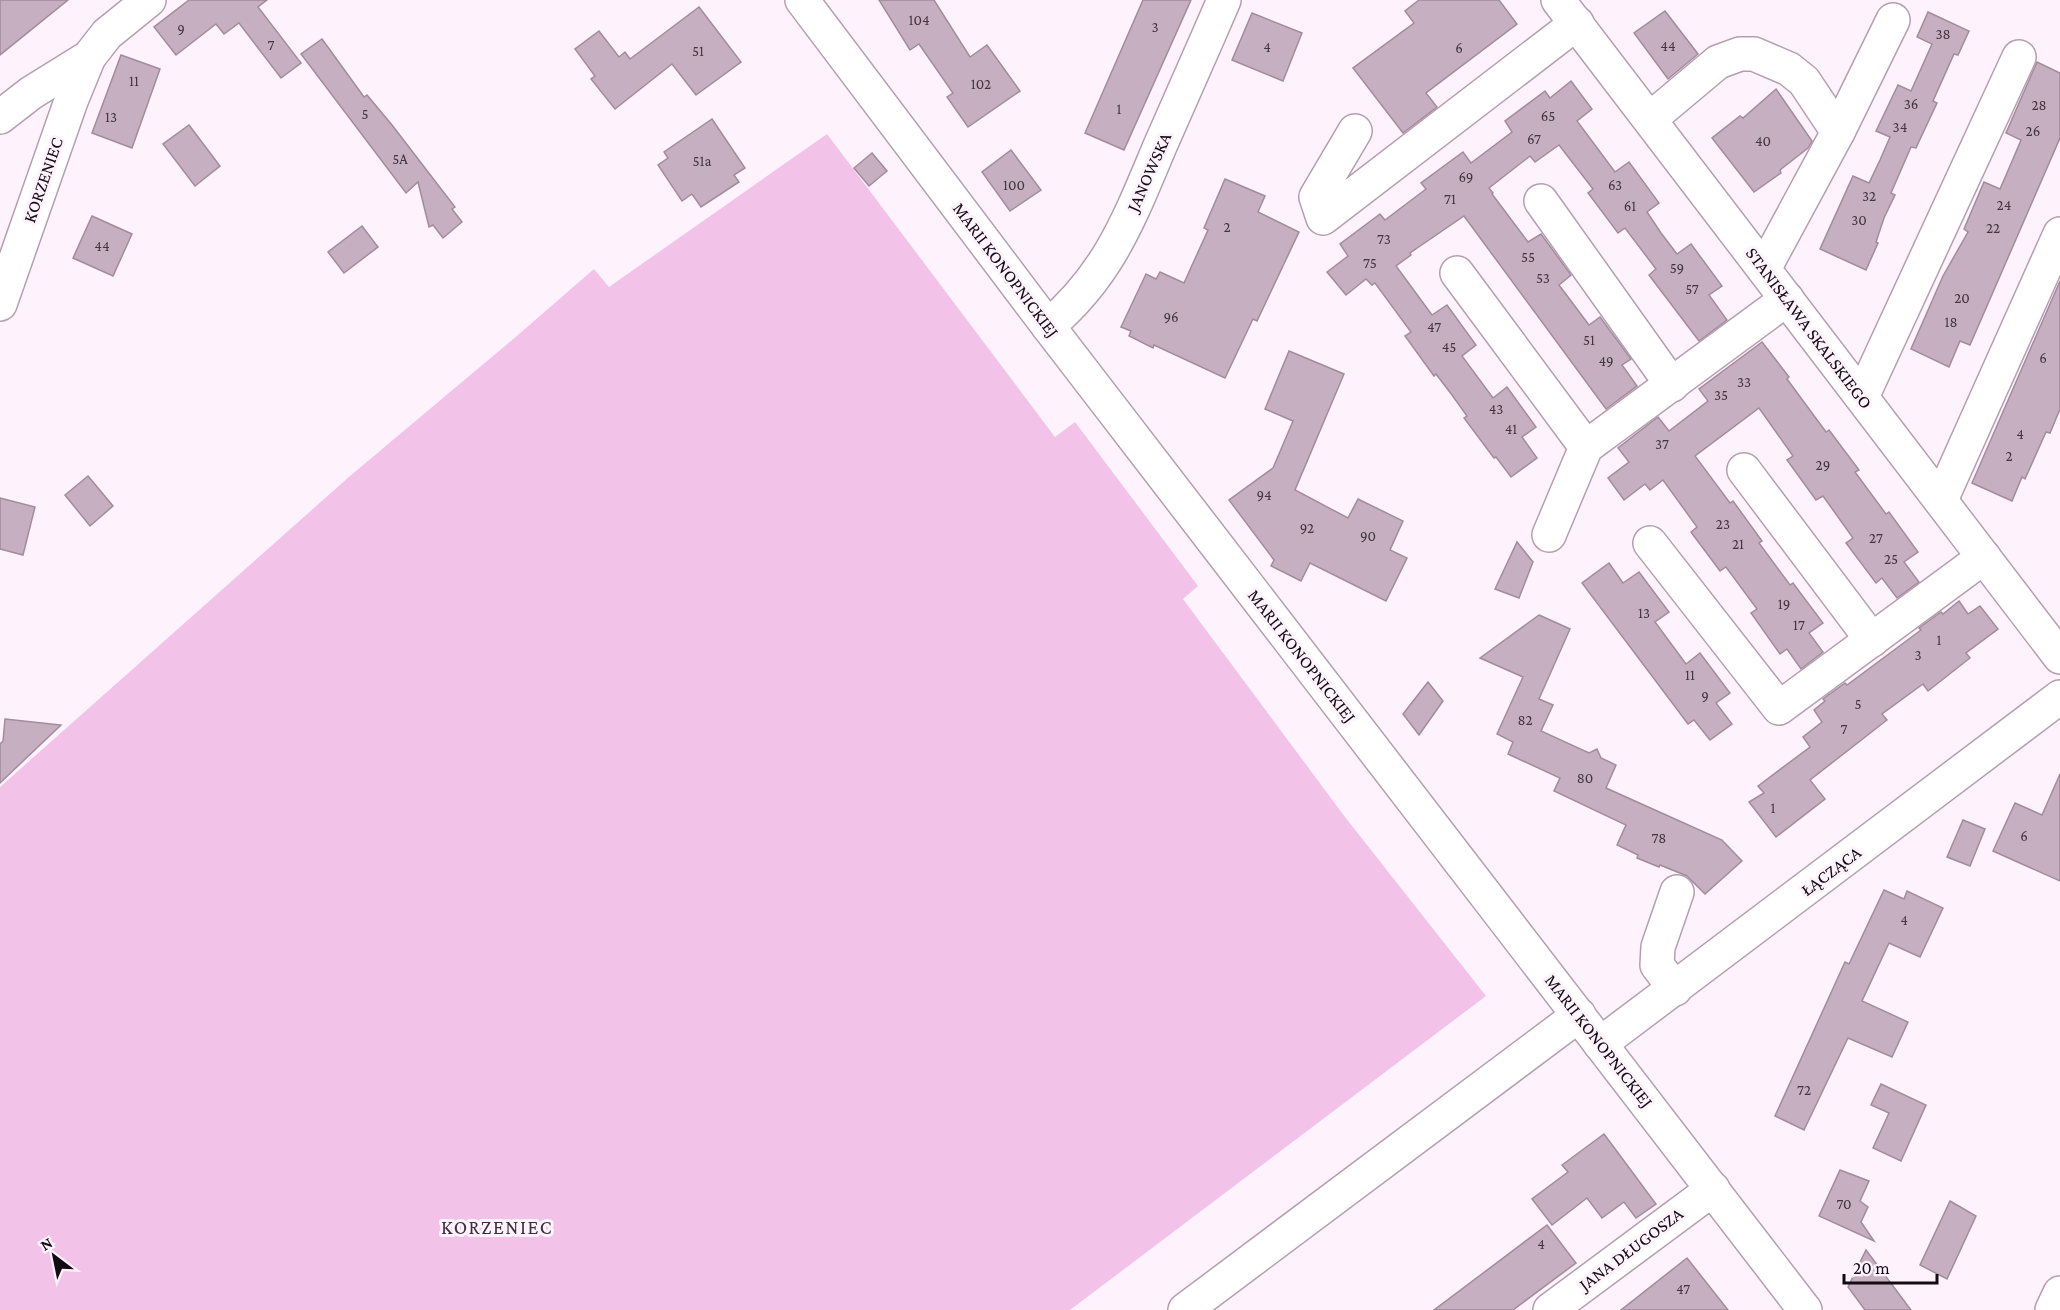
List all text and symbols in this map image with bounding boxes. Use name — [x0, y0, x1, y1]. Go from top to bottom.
house number: 104 — [908, 12, 930, 28]
house number: 3 — [1151, 19, 1159, 35]
house number: 9 — [177, 21, 185, 37]
house number: 38 — [1935, 26, 1951, 42]
house number: 7 — [268, 37, 275, 53]
house number: 44 — [1660, 38, 1676, 54]
house number: 4 — [1263, 39, 1271, 55]
house number: 6 — [1455, 40, 1463, 56]
house number: 51 — [692, 43, 704, 59]
house number: 11 — [129, 73, 139, 89]
house number: 102 — [971, 76, 991, 92]
house number: 36 — [1904, 96, 1918, 112]
house number: 28 — [2031, 97, 2047, 113]
house number: 1 — [1117, 101, 1122, 117]
house number: 5 — [361, 106, 369, 122]
house number: 65 — [1541, 108, 1555, 124]
house number: 13 — [105, 109, 117, 125]
house number: 34 — [1893, 119, 1907, 135]
house number: 26 — [2026, 123, 2040, 139]
street label: JANOWSKA — [1122, 129, 1176, 216]
house number: 67 — [1527, 131, 1541, 147]
house number: 40 — [1755, 133, 1771, 149]
street label: KORZENIEC — [19, 134, 67, 225]
house number: 5A — [392, 151, 408, 167]
house number: 51a — [693, 153, 712, 169]
house number: 69 — [1459, 169, 1473, 185]
house number: 100 — [1003, 177, 1025, 193]
house number: 63 — [1608, 177, 1622, 193]
house number: 32 — [1862, 188, 1876, 204]
house number: 71 — [1444, 191, 1456, 207]
house number: 24 — [1997, 197, 2011, 213]
house number: 61 — [1624, 198, 1636, 214]
street label: MARII KONOPNICKIEJ — [949, 199, 1063, 341]
house number: 30 — [1851, 212, 1867, 228]
house number: 2 — [1223, 219, 1231, 235]
house number: 22 — [1986, 220, 2000, 236]
house number: 73 — [1377, 231, 1391, 247]
house number: 44 — [94, 238, 110, 254]
street label: STANISŁAWA SKALSKIEGO — [1742, 243, 1876, 413]
house number: 55 — [1521, 249, 1535, 265]
house number: 75 — [1363, 255, 1377, 271]
house number: 59 — [1670, 260, 1684, 276]
house number: 53 — [1536, 270, 1550, 286]
house number: 57 — [1685, 281, 1699, 297]
house number: 20 — [1954, 290, 1970, 306]
house number: 96 — [1163, 309, 1179, 325]
house number: 18 — [1944, 314, 1958, 330]
house number: 47 — [1427, 319, 1441, 335]
house number: 51 — [1583, 332, 1595, 348]
house number: 45 — [1442, 339, 1456, 355]
house number: 6 — [2039, 350, 2047, 366]
house number: 49 — [1598, 353, 1614, 369]
house number: 33 — [1737, 374, 1751, 390]
house number: 35 — [1714, 387, 1728, 403]
house number: 43 — [1489, 401, 1503, 417]
house number: 41 — [1505, 421, 1517, 437]
house number: 4 — [2016, 426, 2024, 442]
house number: 37 — [1655, 436, 1669, 452]
house number: 2 — [2005, 448, 2013, 464]
house number: 29 — [1816, 457, 1830, 473]
house number: 94 — [1256, 487, 1272, 503]
house number: 23 — [1716, 516, 1730, 532]
house number: 92 — [1300, 520, 1314, 536]
house number: 90 — [1360, 528, 1376, 544]
house number: 27 — [1869, 530, 1883, 546]
house number: 21 — [1732, 536, 1744, 552]
house number: 25 — [1884, 551, 1898, 567]
street label: MARII KONOPNICKIEJ — [1244, 585, 1360, 727]
house number: 19 — [1778, 596, 1790, 612]
house number: 13 — [1638, 605, 1650, 621]
house number: 17 — [1793, 617, 1805, 633]
house number: 1 — [1937, 632, 1942, 648]
house number: 3 — [1914, 647, 1922, 663]
house number: 11 — [1685, 667, 1695, 683]
house number: 9 — [1701, 688, 1709, 704]
house number: 5 — [1854, 696, 1862, 712]
house number: 82 — [1517, 712, 1533, 728]
house number: 7 — [1841, 721, 1848, 737]
house number: 80 — [1577, 770, 1593, 786]
house number: 1 — [1771, 800, 1776, 816]
house number: 6 — [2020, 828, 2028, 844]
house number: 78 — [1652, 830, 1666, 846]
street label: ŁĄCZĄCA — [1797, 842, 1866, 900]
house number: 4 — [1900, 912, 1908, 928]
street label: MARII KONOPNICKIEJ — [1541, 970, 1657, 1112]
house number: 72 — [1797, 1082, 1811, 1098]
house number: 70 — [1836, 1196, 1852, 1212]
street label: JANA DŁUGOSZA — [1573, 1203, 1688, 1296]
district label: KORZENIEC — [441, 1216, 553, 1238]
north arrow — [24, 1226, 84, 1286]
text: N — [37, 1234, 56, 1254]
house number: 4 — [1537, 1236, 1545, 1252]
scale bar — [1844, 1247, 1937, 1285]
text: 20 m — [1853, 1258, 1890, 1278]
house number: 47 — [1676, 1281, 1690, 1297]

